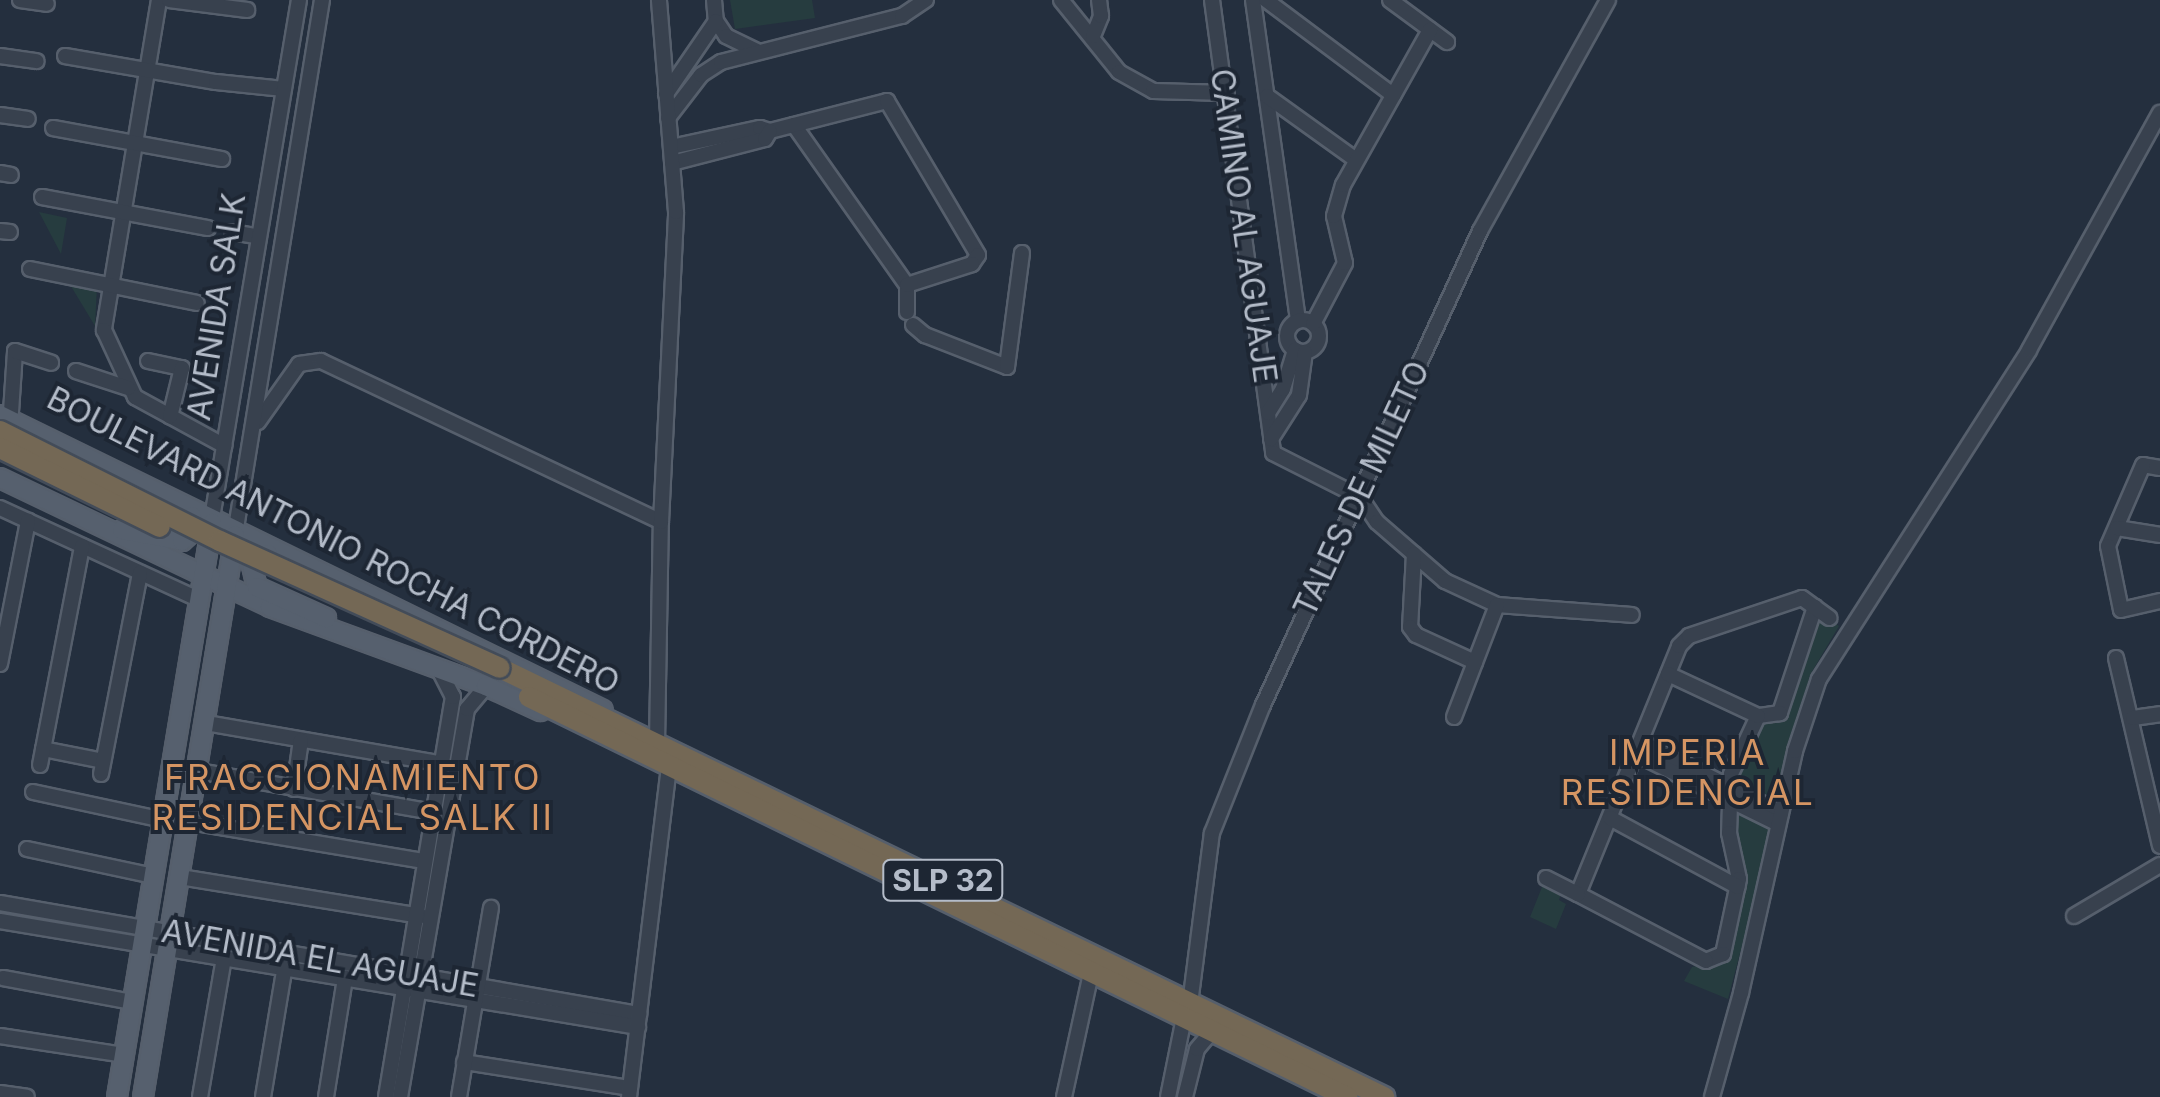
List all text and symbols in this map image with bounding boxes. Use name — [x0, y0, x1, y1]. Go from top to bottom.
street label: CAMINO AL AGUAJE — [1202, 67, 1284, 385]
street label: AVENIDA SALK — [180, 191, 254, 423]
street label: TALES DE MILETO — [1286, 355, 1438, 623]
street label: BOULEVARD ANTONIO ROCHA CORDERO — [41, 379, 625, 703]
district label: IMPERIA RESIDENCIAL — [1561, 731, 1815, 813]
district label: FRACCIONAMIENTO RESIDENCIAL SALK II — [152, 756, 554, 838]
road number: SLP 32 — [880, 855, 1006, 905]
street label: AVENIDA EL AGUAJE — [159, 912, 481, 1006]

